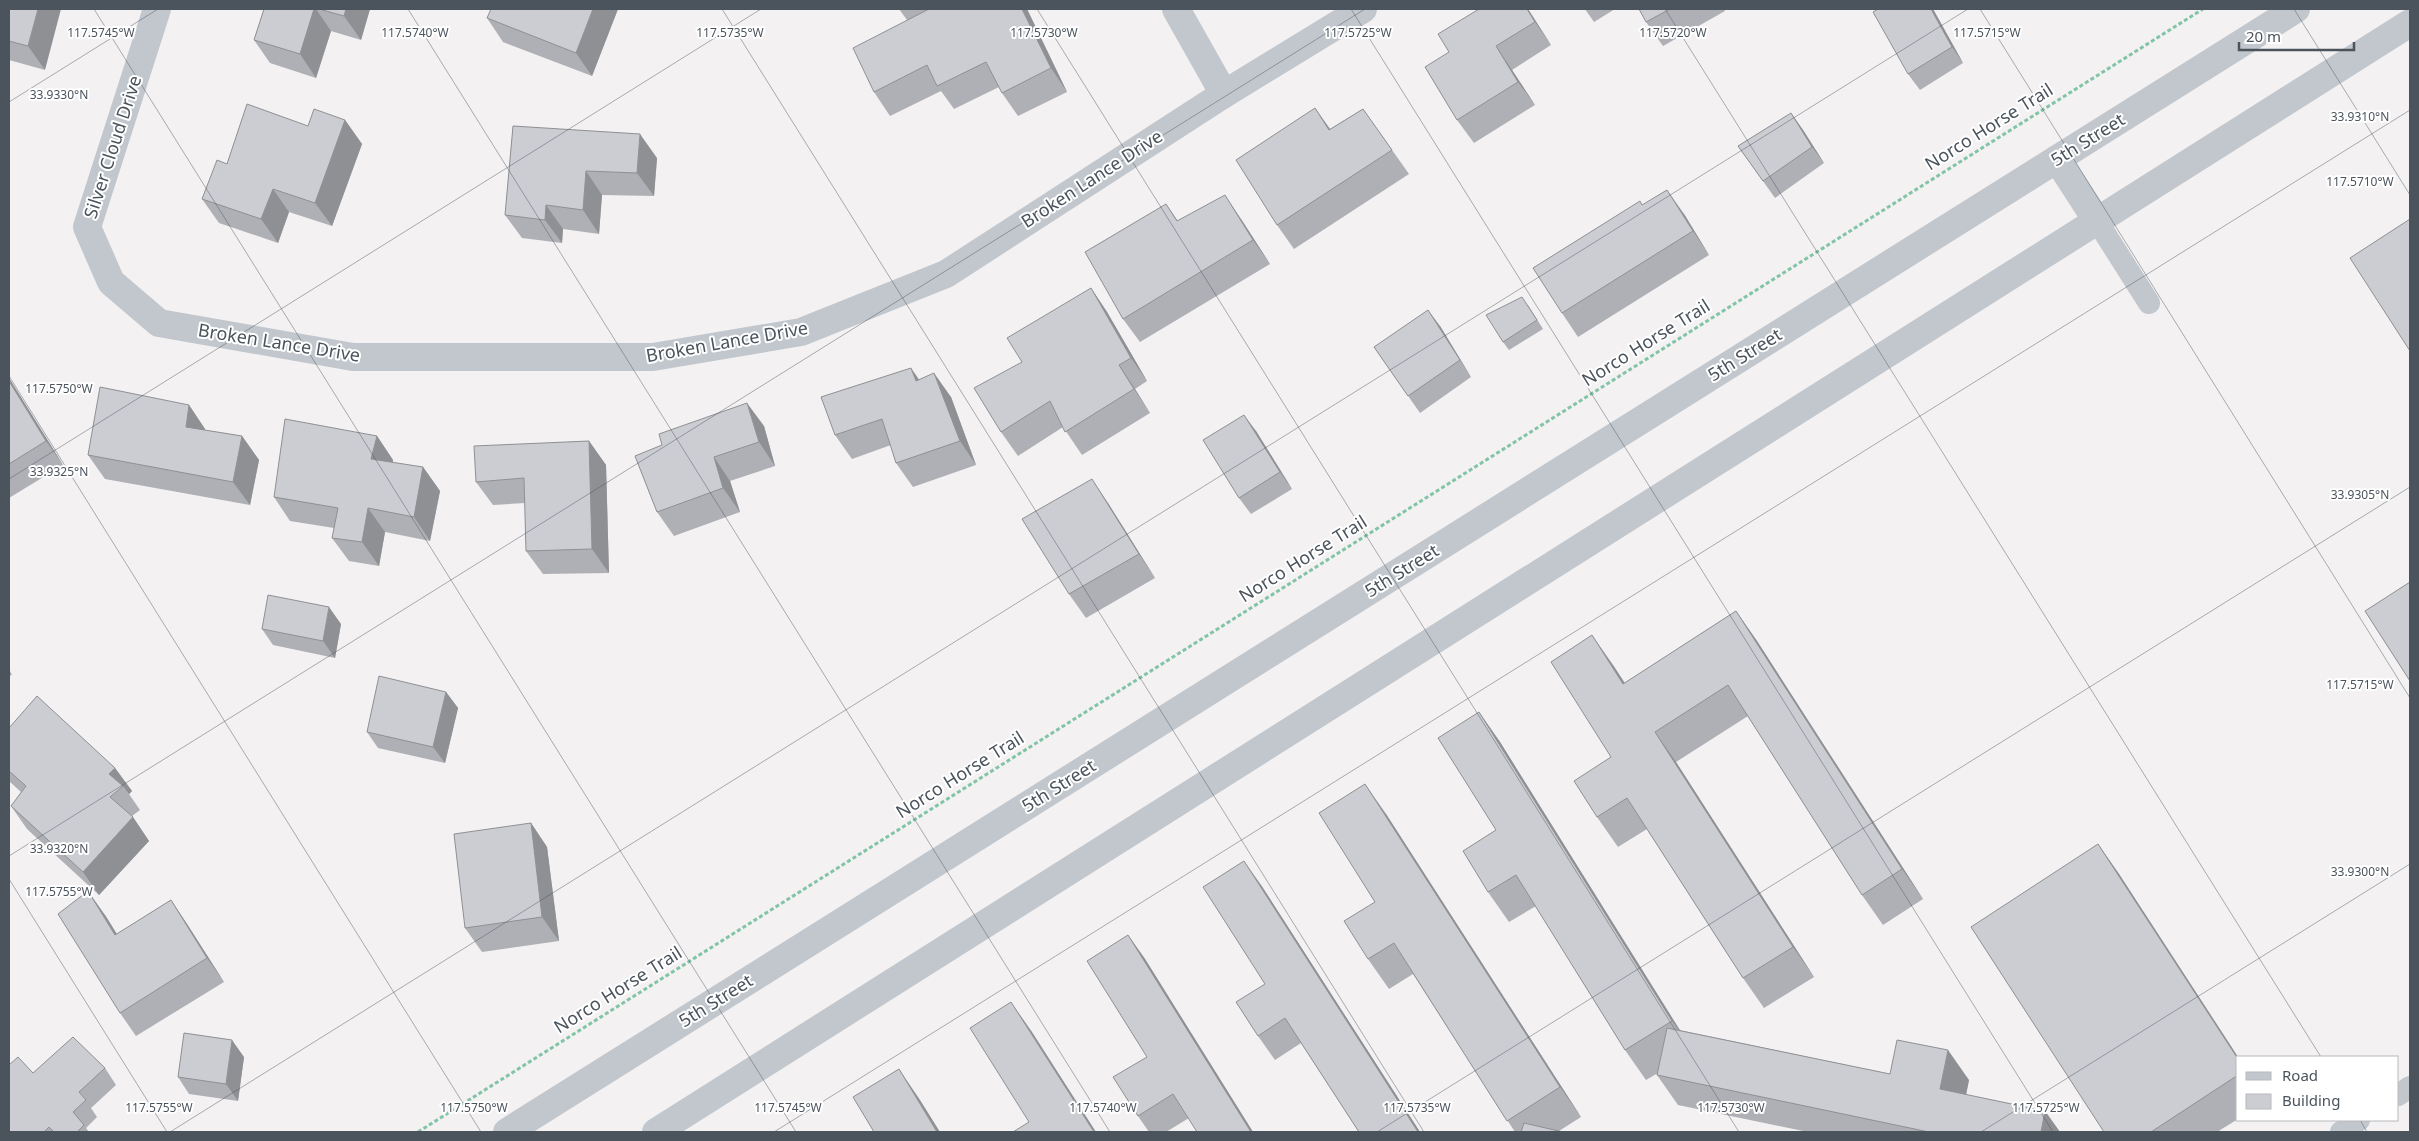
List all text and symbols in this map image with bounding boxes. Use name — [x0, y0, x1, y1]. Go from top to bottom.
scale bar — [2239, 20, 2354, 52]
text: 117.5745°W — [67, 24, 135, 41]
text: 117.5740°W — [381, 24, 449, 41]
text: 117.5735°W — [696, 24, 764, 41]
text: 117.5730°W — [1010, 24, 1078, 41]
text: 117.5725°W — [1324, 24, 1392, 41]
text: 117.5720°W — [1639, 24, 1707, 41]
text: 117.5715°W — [1953, 24, 2021, 41]
text: 20 m — [2246, 26, 2281, 46]
street label: Silver Cloud Drive — [78, 72, 146, 221]
street label: Norco Horse Trail — [1920, 77, 2057, 175]
text: 33.9330°N — [30, 86, 88, 103]
street label: 5th Street — [2046, 107, 2129, 171]
text: 33.9310°N — [2331, 108, 2389, 125]
street label: Broken Lance Drive — [1016, 123, 1167, 233]
text: 117.5710°W — [2326, 173, 2394, 190]
street label: Norco Horse Trail — [1577, 293, 1714, 391]
street label: Broken Lance Drive — [644, 315, 810, 367]
street label: Broken Lance Drive — [196, 317, 362, 367]
street label: 5th Street — [1703, 322, 1786, 386]
text: 117.5750°W — [25, 380, 93, 397]
text: 33.9325°N — [30, 463, 88, 480]
text: 33.9305°N — [2331, 486, 2389, 503]
street label: Norco Horse Trail — [1234, 509, 1371, 607]
street label: 5th Street — [1360, 538, 1443, 602]
text: 117.5715°W — [2326, 676, 2394, 693]
street label: Norco Horse Trail — [891, 725, 1028, 823]
street label: 5th Street — [1017, 753, 1100, 817]
text: 33.9320°N — [30, 840, 88, 857]
text: 33.9300°N — [2331, 863, 2389, 880]
text: 117.5755°W — [25, 883, 93, 900]
street label: Norco Horse Trail — [549, 940, 686, 1038]
street label: 5th Street — [674, 968, 757, 1032]
legend — [2236, 1056, 2399, 1121]
text: Road — [2282, 1065, 2318, 1085]
text: Building — [2282, 1090, 2340, 1110]
text: 117.5755°W — [125, 1099, 193, 1116]
text: 117.5750°W — [440, 1099, 508, 1116]
text: 117.5745°W — [754, 1099, 822, 1116]
text: 117.5740°W — [1069, 1099, 1137, 1116]
text: 117.5735°W — [1383, 1099, 1451, 1116]
text: 117.5730°W — [1697, 1099, 1765, 1116]
text: 117.5725°W — [2012, 1099, 2080, 1116]

